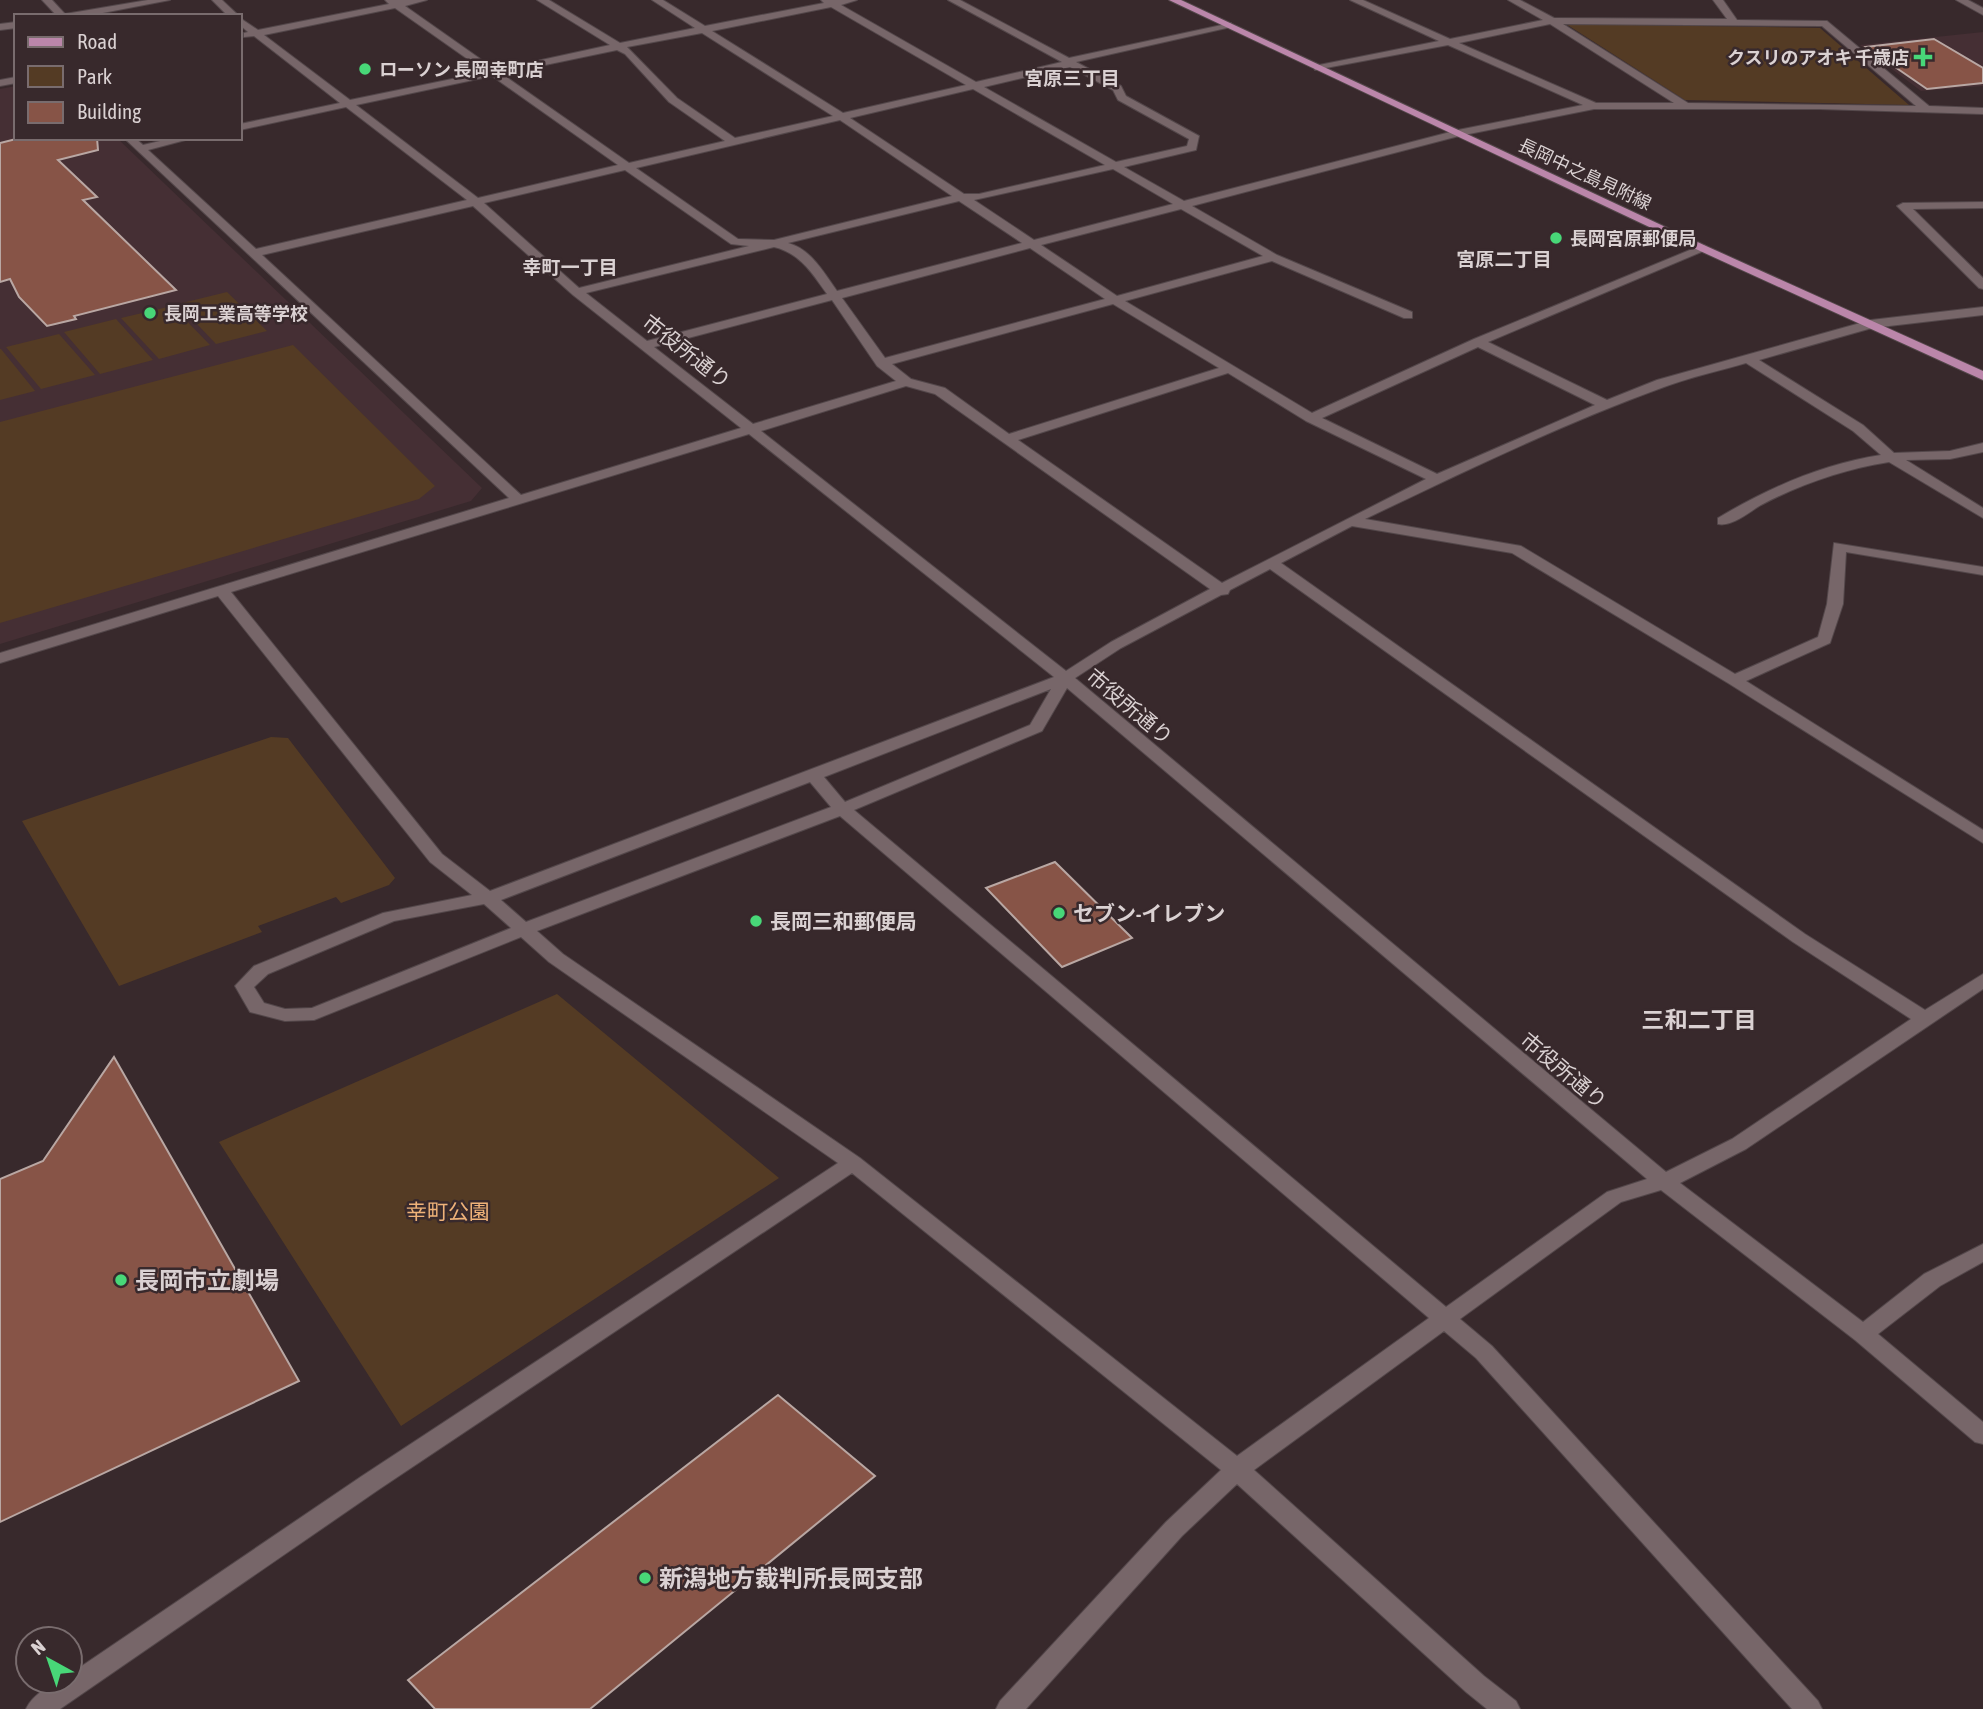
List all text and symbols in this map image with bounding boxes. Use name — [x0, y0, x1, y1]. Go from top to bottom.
legend — [14, 14, 242, 140]
text: Road — [77, 29, 117, 53]
place label: クスリのアオキ 千歳店 — [1727, 47, 1909, 68]
marker: クスリのアオキ 千歳店 — [1915, 49, 1931, 65]
place label: ローソン 長岡幸町店 — [379, 59, 543, 80]
marker: ローソン 長岡幸町店 — [357, 61, 373, 77]
text: Park — [77, 64, 112, 88]
district label: 宮原三丁目 — [1024, 67, 1120, 89]
text: Building — [77, 99, 141, 123]
street label: 長岡中之島見附線 — [1515, 134, 1655, 214]
place label: 長岡宮原郵便局 — [1570, 228, 1696, 249]
marker: 長岡宮原郵便局 — [1548, 230, 1564, 246]
district label: 宮原二丁目 — [1456, 248, 1552, 270]
district label: 幸町一丁目 — [522, 256, 618, 278]
place label: 長岡工業高等学校 — [164, 303, 308, 324]
marker: 長岡工業高等学校 — [142, 305, 158, 321]
street label: 市役所通り — [638, 309, 736, 393]
street label: 市役所通り — [1082, 663, 1178, 749]
place label: セブン-イレブン — [1073, 901, 1225, 925]
marker: セブン-イレブン — [1051, 905, 1067, 921]
place label: 長岡三和郵便局 — [770, 909, 917, 933]
marker: 長岡三和郵便局 — [748, 913, 764, 929]
district label: 三和二丁目 — [1642, 1007, 1757, 1033]
street label: 市役所通り — [1516, 1027, 1612, 1113]
park label: 幸町公園 — [406, 1199, 490, 1223]
place label: 長岡市立劇場 — [135, 1267, 279, 1294]
marker: 長岡市立劇場 — [113, 1272, 129, 1288]
place label: 新潟地方裁判所長岡支部 — [659, 1565, 923, 1592]
marker: 新潟地方裁判所長岡支部 — [637, 1570, 653, 1586]
north arrow — [14, 1625, 84, 1695]
text: N — [27, 1635, 49, 1659]

